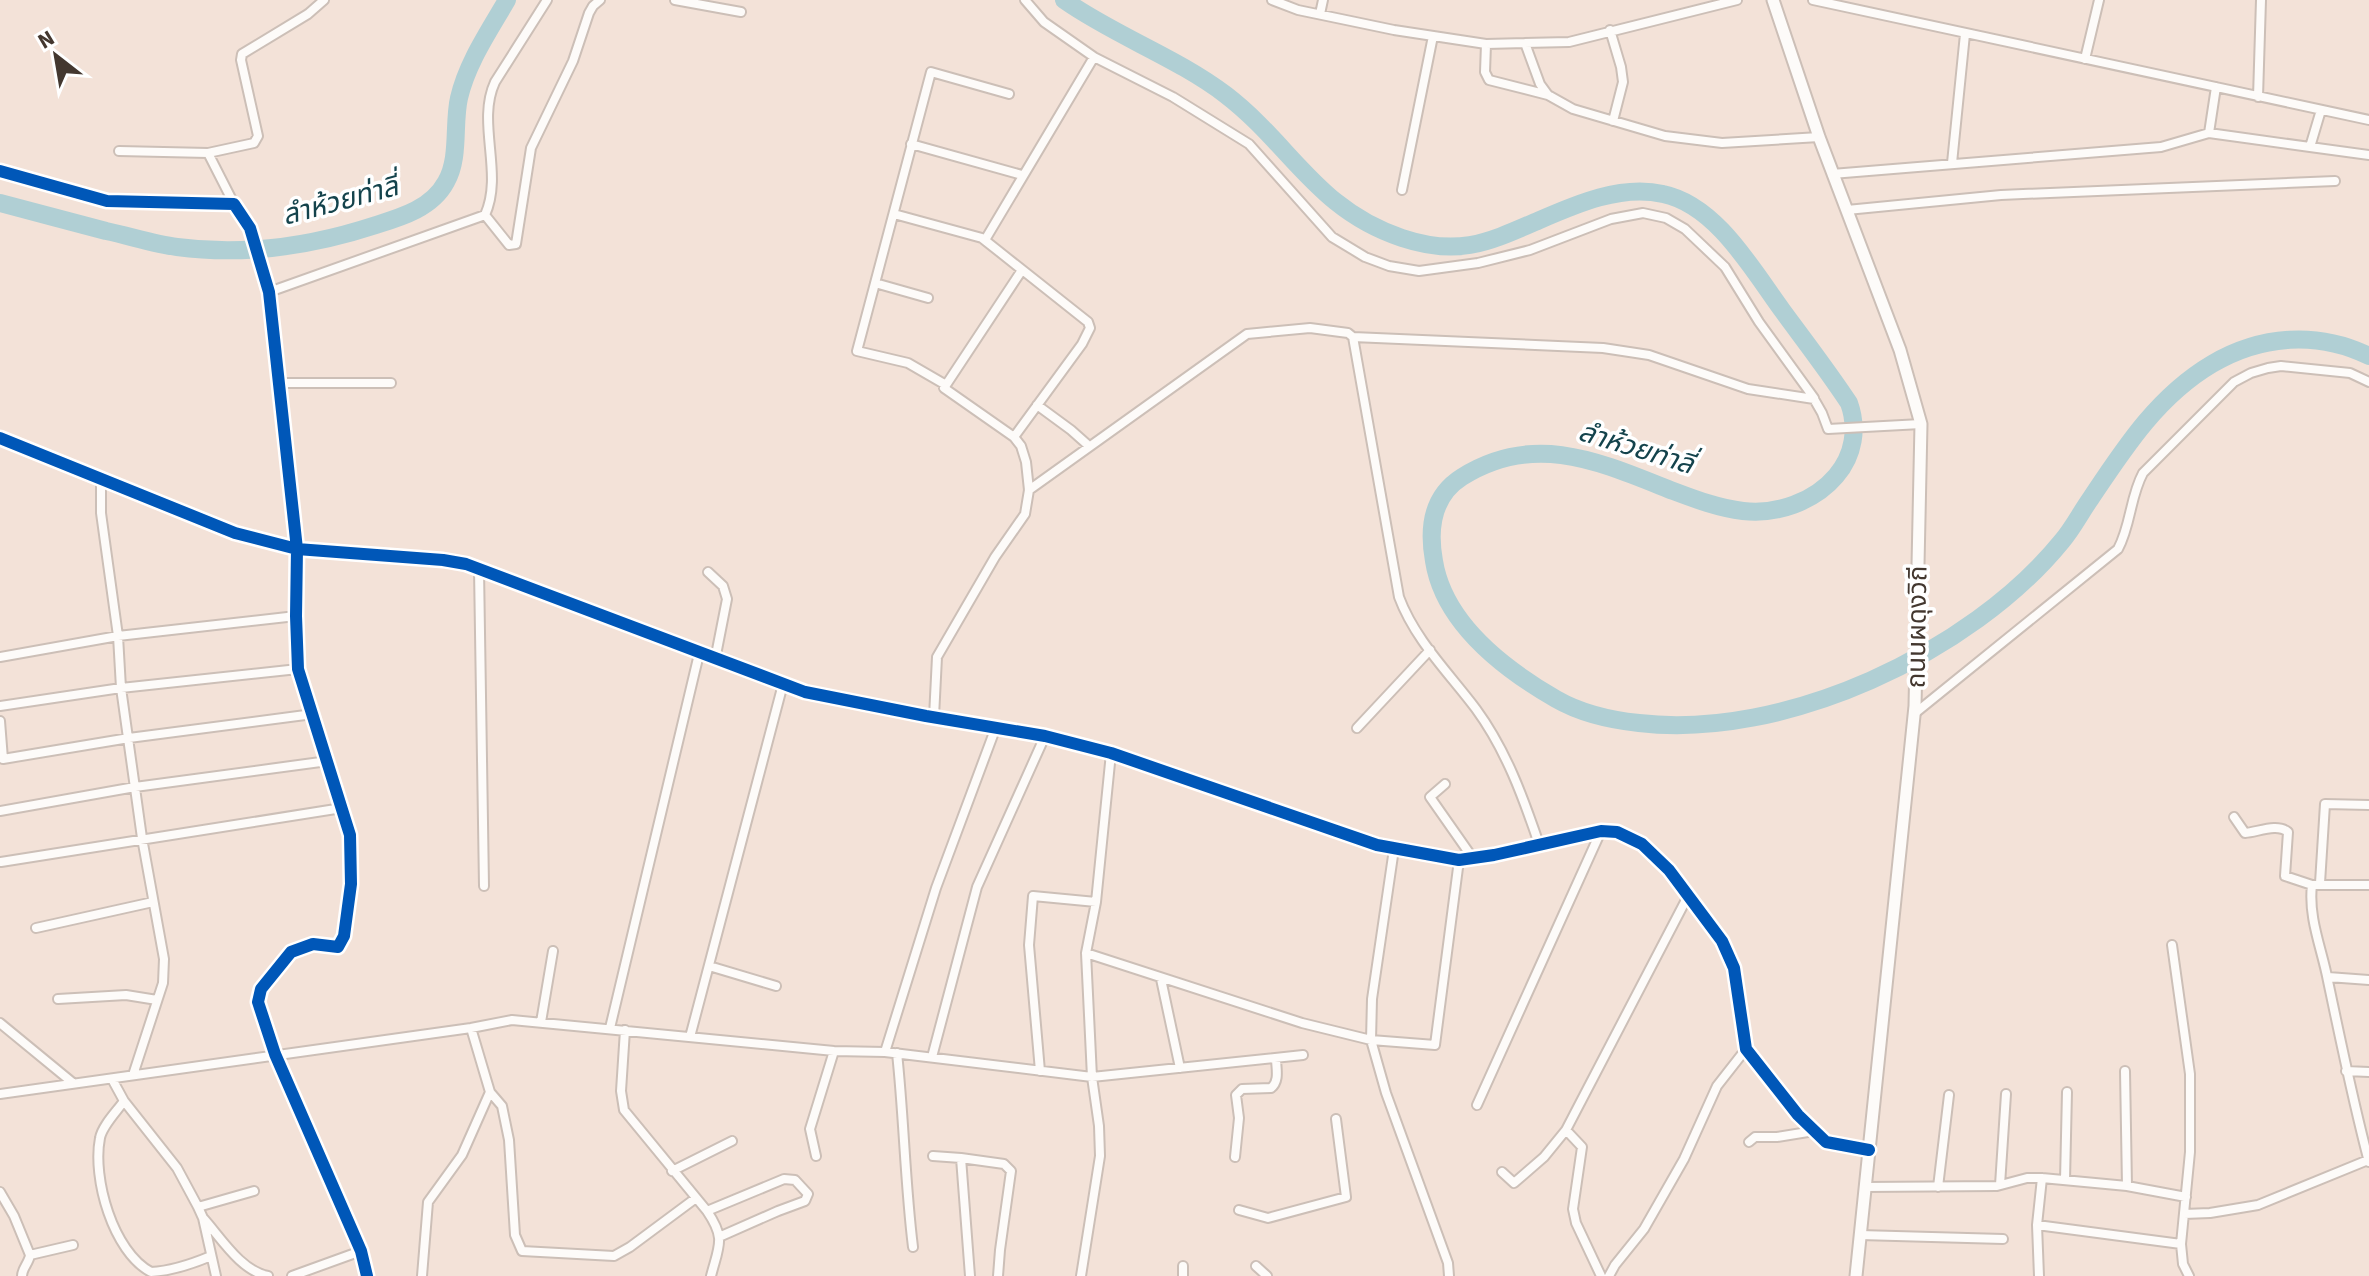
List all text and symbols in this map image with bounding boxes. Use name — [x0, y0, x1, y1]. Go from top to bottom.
north arrow — [16, 16, 96, 96]
text: N — [32, 22, 61, 57]
water label: ลำห้วยท่าลี่ — [278, 165, 407, 236]
water label: ลำห้วยท่าลี่ — [1573, 412, 1703, 486]
street label: ถนนผดุงวิถี — [1897, 565, 1937, 689]

